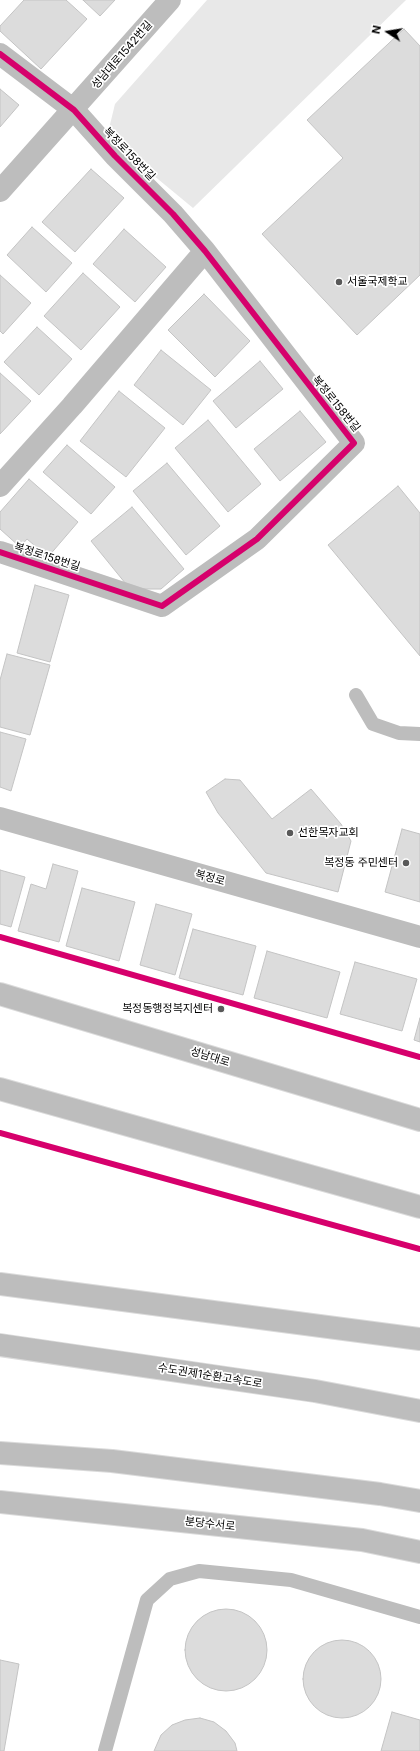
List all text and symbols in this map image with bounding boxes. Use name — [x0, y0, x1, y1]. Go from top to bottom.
north arrow — [368, 12, 408, 52]
street label: 성남대로1542번길 — [89, 18, 155, 92]
text: N — [369, 24, 384, 35]
street label: 복정로158번길 — [100, 125, 158, 183]
place label: 서울국제학교 — [347, 275, 408, 289]
marker: 서울국제학교 — [334, 277, 344, 287]
street label: 복정로158번길 — [309, 373, 363, 435]
street label: 복정로158번길 — [12, 540, 82, 574]
place label: 선한목자교회 — [298, 826, 359, 840]
marker: 선한목자교회 — [285, 828, 295, 838]
place label: 복정동 주민센터 — [324, 856, 398, 870]
marker: 복정동 주민센터 — [401, 858, 411, 868]
street label: 복정로 — [194, 867, 226, 889]
place label: 복정동행정복지센터 — [122, 1002, 213, 1016]
marker: 복정동행정복지센터 — [216, 1004, 226, 1014]
street label: 성남대로 — [189, 1045, 231, 1069]
street label: 수도권제1순환고속도로 — [157, 1361, 263, 1391]
street label: 분당수서로 — [184, 1515, 236, 1533]

